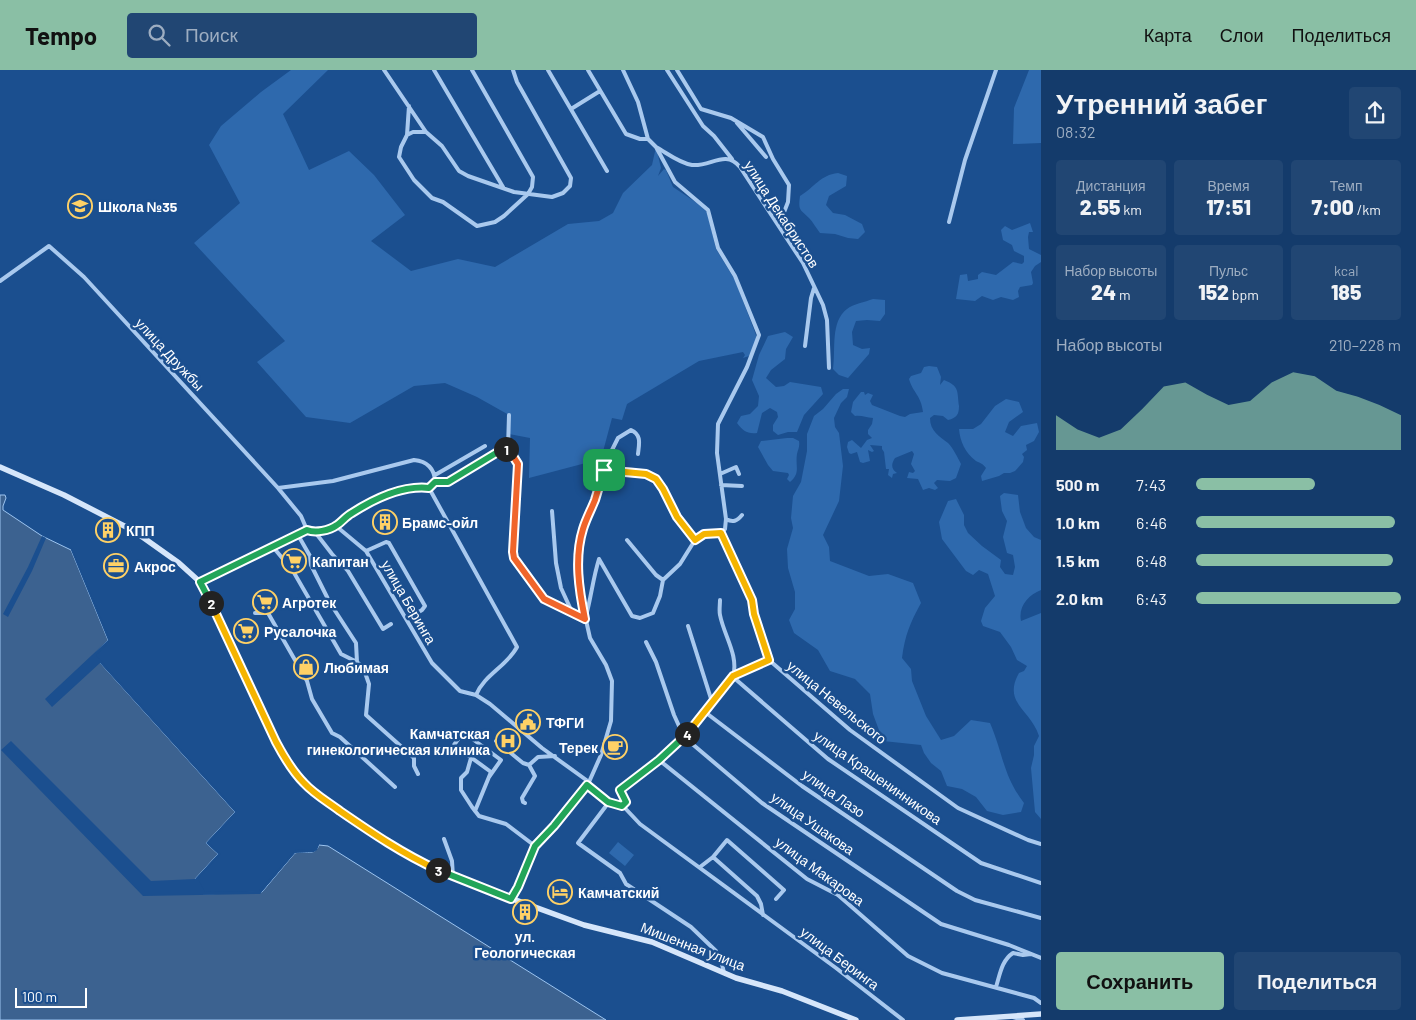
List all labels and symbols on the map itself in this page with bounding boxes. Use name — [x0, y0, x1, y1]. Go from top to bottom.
street label: улица Декабристов — [741, 157, 823, 271]
school or university icon: Школа №35 — [67, 193, 93, 219]
place label: Школа №35 — [98, 198, 178, 215]
street label: улица Дружбы — [132, 314, 208, 394]
pin: 1 — [494, 436, 518, 462]
pin — [583, 449, 625, 491]
building icon: Брамс-ойл — [372, 509, 398, 535]
place label: Брамс-ойл — [402, 514, 478, 531]
building icon: КПП — [95, 517, 121, 543]
place label: КПП — [126, 522, 155, 539]
supermarket icon: Капитан — [281, 548, 307, 574]
office icon: Акрос — [103, 553, 129, 579]
place label: Капитан — [312, 553, 369, 570]
street label: улица Беринга — [378, 557, 440, 647]
place label: Акрос — [134, 558, 176, 575]
supermarket icon: Агротек — [252, 589, 278, 615]
pin: 2 — [198, 590, 224, 616]
place label: Агротек — [282, 594, 337, 611]
supermarket icon: Русалочка — [233, 618, 259, 644]
place label: Русалочка — [264, 623, 337, 640]
shop icon: Любимая — [293, 654, 319, 680]
street label: улица Невельского — [784, 657, 890, 747]
place label: Любимая — [324, 659, 389, 676]
public building icon: ТФГИ — [515, 709, 541, 735]
place label: ТФГИ — [546, 714, 584, 731]
pin: 4 — [674, 722, 700, 746]
place label: Камчатская гинекологическая клиника — [307, 725, 490, 758]
street label: улица Крашенинникова — [811, 726, 945, 828]
hospital icon: Камчатская гинекологическая клиника — [495, 728, 521, 754]
cafe icon: Терек — [602, 734, 628, 760]
place label: Терек — [559, 739, 599, 756]
street label: улица Лазо — [800, 765, 869, 821]
street label: улица Ушакова — [768, 788, 858, 858]
street label: улица Макарова — [772, 833, 868, 909]
pin: 3 — [426, 858, 450, 882]
hotel icon: Камчатский — [547, 879, 573, 905]
place label: Камчатский — [578, 884, 659, 901]
building icon: ул. Геологическая — [512, 899, 538, 925]
street label: Мишенная улица — [638, 918, 748, 974]
street label: улица Беринга — [797, 923, 883, 993]
place label: ул. Геологическая — [474, 928, 576, 961]
scale bar — [15, 985, 88, 1008]

